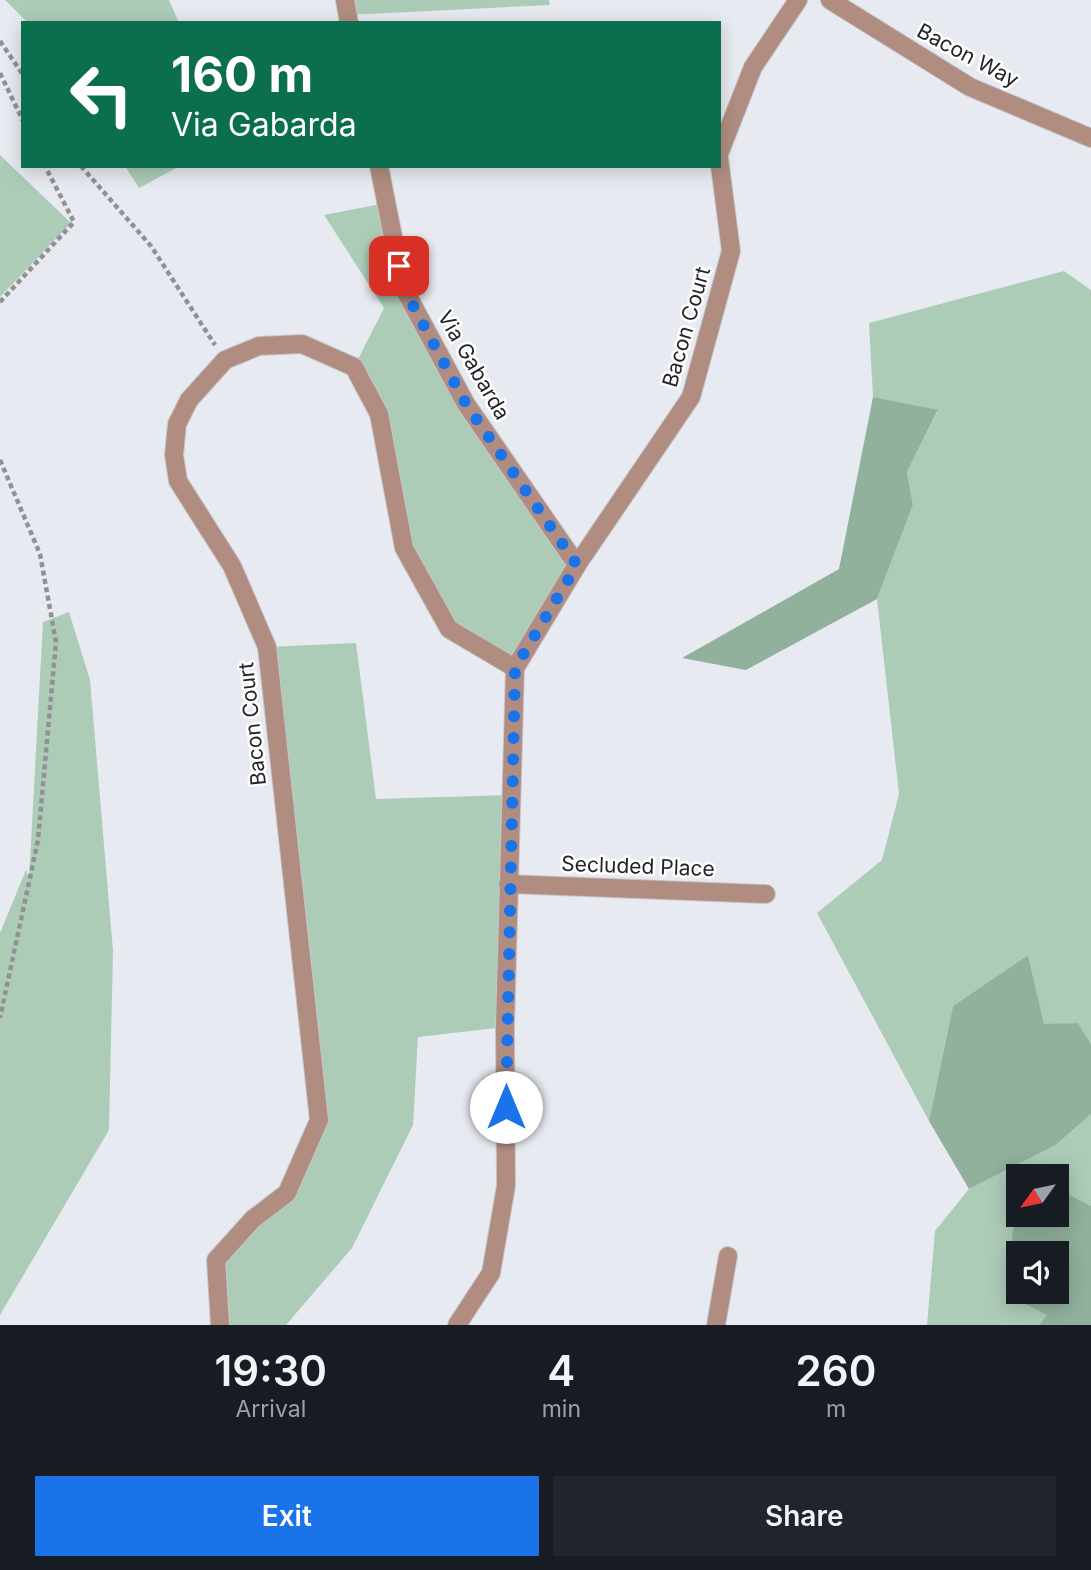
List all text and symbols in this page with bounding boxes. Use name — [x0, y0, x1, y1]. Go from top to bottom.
street label: Bacon Way — [913, 18, 1023, 92]
text: 160 m — [171, 45, 313, 104]
icon: left — [56, 49, 147, 140]
text: Via Gabarda — [171, 105, 357, 144]
pin — [369, 236, 429, 296]
icon: arrive — [380, 247, 418, 285]
street label: Bacon Court — [657, 264, 715, 390]
street label: Via Gabarda — [433, 306, 515, 424]
street label: Bacon Court — [233, 661, 271, 787]
street label: Secluded Place — [561, 851, 715, 881]
position arrow — [469, 1070, 543, 1144]
north arrow — [1006, 1164, 1069, 1227]
map controls — [1006, 1164, 1069, 1304]
button: sound — [1006, 1241, 1069, 1304]
text: 19:30 — [215, 1345, 327, 1396]
text: 4 — [547, 1345, 575, 1396]
text: 260 — [796, 1345, 876, 1396]
text: Arrival — [235, 1395, 306, 1423]
text: min — [542, 1395, 581, 1423]
text: m — [826, 1395, 846, 1423]
button: Exit — [35, 1476, 539, 1556]
button: Share — [553, 1476, 1056, 1556]

